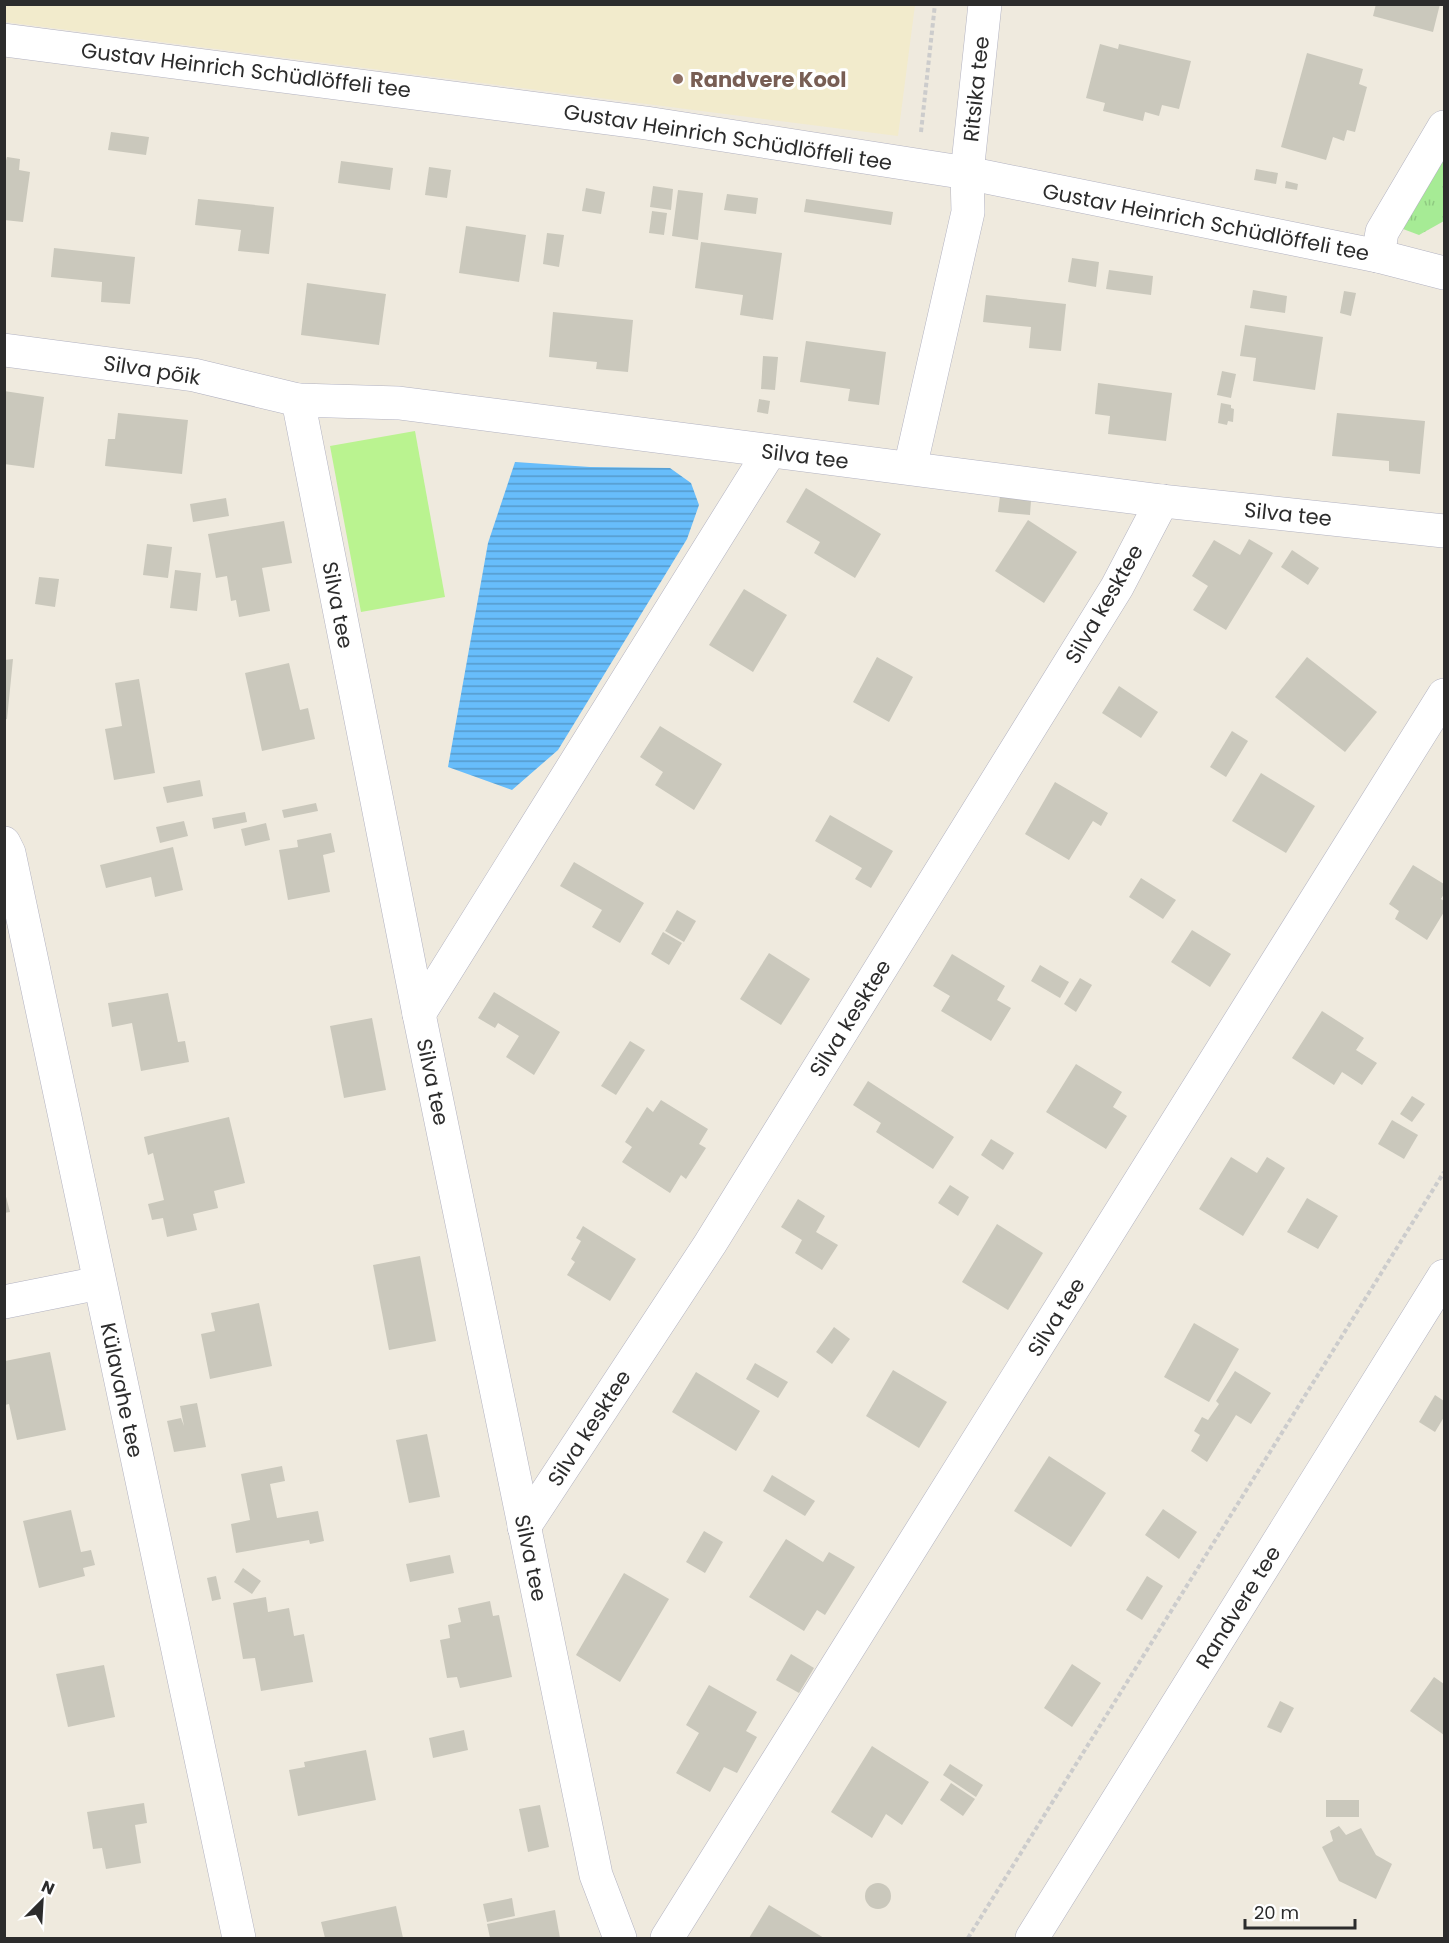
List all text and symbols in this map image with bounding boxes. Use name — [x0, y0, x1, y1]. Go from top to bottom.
street label: Gustav Heinrich Schüdlöffeli tee — [79, 35, 413, 105]
street label: Ritsika tee — [956, 35, 996, 143]
place label: Randvere Kool — [690, 65, 846, 94]
marker: Randvere Kool — [671, 72, 685, 86]
street label: Gustav Heinrich Schüdlöffeli tee — [562, 97, 894, 177]
street label: Gustav Heinrich Schüdlöffeli tee — [1040, 176, 1372, 268]
street label: Silva põik — [101, 348, 203, 392]
street label: Silva tee — [760, 436, 850, 476]
street label: Silva tee — [1243, 495, 1333, 533]
street label: Silva kesktee — [1058, 539, 1150, 669]
street label: Silva tee — [315, 559, 361, 651]
street label: Silva kesktee — [802, 954, 898, 1082]
street label: Silva tee — [410, 1036, 456, 1128]
street label: Silva tee — [1020, 1272, 1092, 1362]
street label: Külavahe tee — [94, 1320, 150, 1460]
street label: Silva kesktee — [540, 1364, 638, 1492]
street label: Silva tee — [508, 1512, 554, 1604]
street label: Randvere tee — [1189, 1540, 1287, 1674]
north arrow — [12, 1871, 72, 1931]
text: N — [38, 1875, 58, 1901]
scale bar — [1245, 1892, 1354, 1930]
text: 20 m — [1254, 1900, 1299, 1925]

